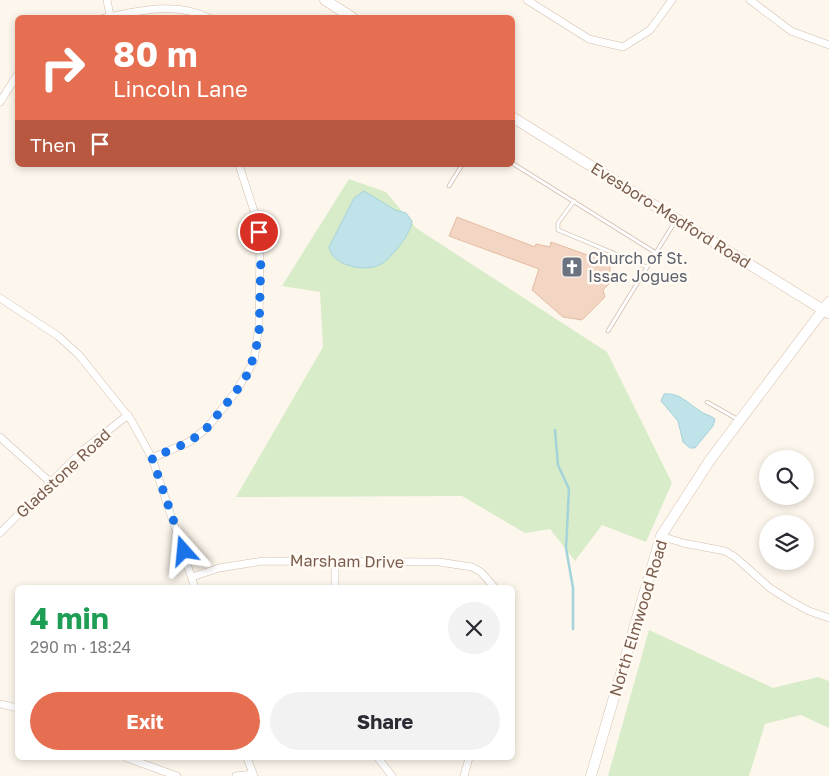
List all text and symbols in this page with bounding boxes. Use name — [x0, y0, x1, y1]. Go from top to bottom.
text: 80 m — [113, 33, 198, 75]
icon: right — [30, 35, 95, 100]
text: Lincoln Lane — [113, 75, 248, 102]
icon: arrive — [86, 130, 114, 158]
text: Then — [30, 133, 76, 156]
street label: Evesboro-Medford Road — [587, 158, 755, 272]
pin — [238, 211, 280, 253]
icon: arrive — [245, 218, 273, 246]
place label: Church of St. Issac Jogues — [588, 248, 688, 286]
church icon: Church of St. Issac Jogues — [560, 255, 584, 279]
street label: Gladstone Road — [12, 424, 114, 522]
map controls — [759, 450, 814, 570]
button: search — [759, 450, 814, 505]
button: layers — [759, 515, 814, 570]
position arrow — [157, 524, 209, 576]
street label: North Elmwood Road — [605, 537, 671, 699]
street label: Marsham Drive — [290, 550, 404, 572]
text: 4 min — [30, 600, 109, 636]
button: close — [448, 602, 500, 654]
text: 290 m · 18:24 — [30, 637, 131, 657]
button: Exit — [30, 692, 260, 750]
button: Share — [270, 692, 500, 750]

